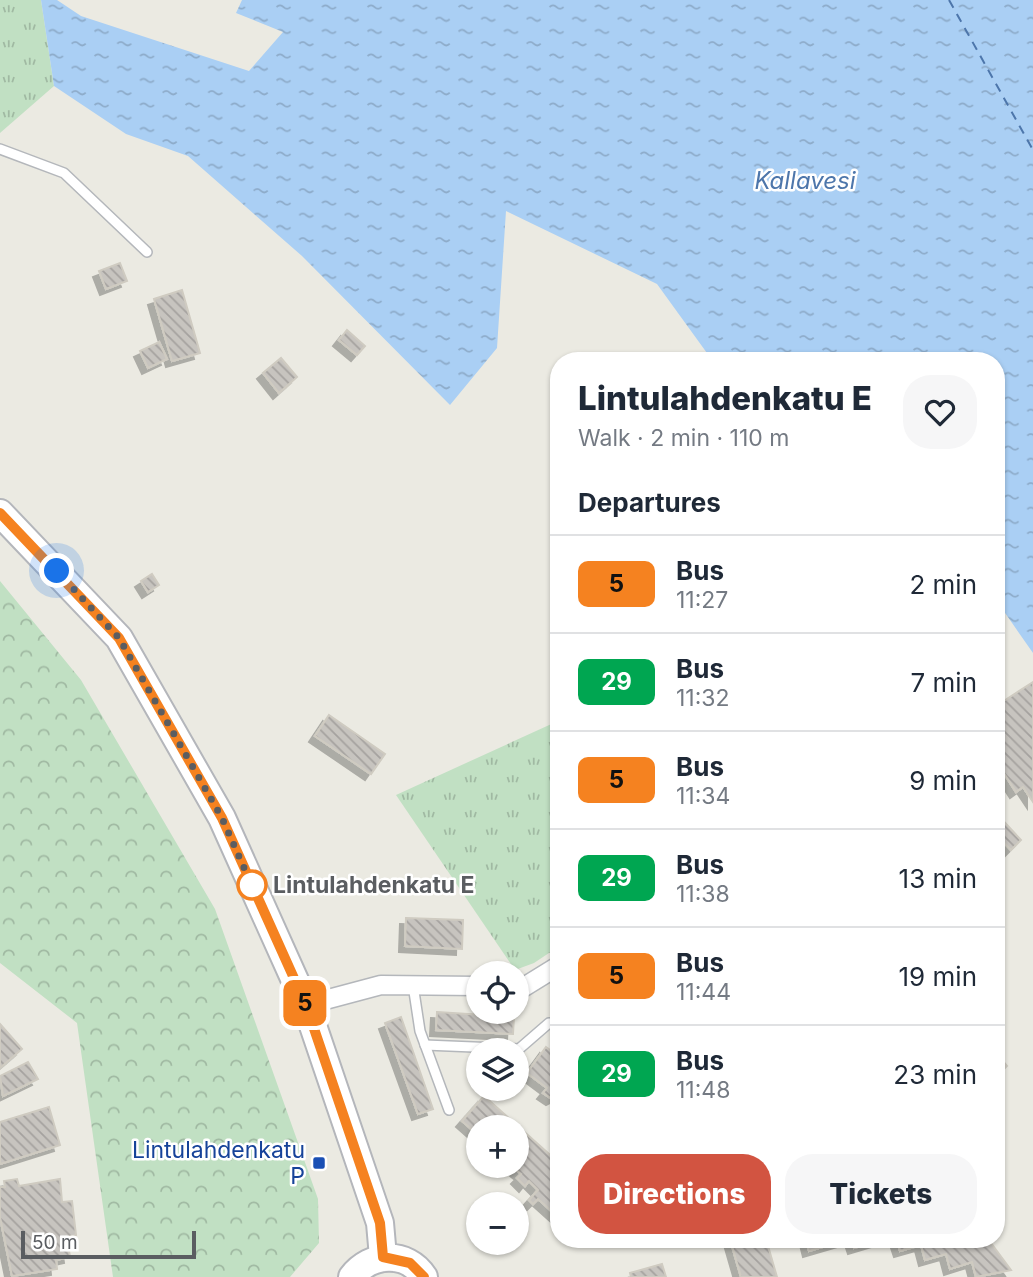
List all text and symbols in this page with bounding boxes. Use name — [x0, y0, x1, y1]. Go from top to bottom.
water label: Kallavesi — [754, 166, 857, 195]
button: heart — [903, 375, 977, 449]
text: Lintulahdenkatu E — [578, 378, 872, 418]
text: Walk · 2 min · 110 m — [578, 424, 789, 452]
text: Departures — [578, 487, 721, 518]
your location — [39, 553, 74, 588]
text: Bus — [676, 555, 724, 586]
text: 5 — [609, 569, 624, 598]
text: 2 min — [909, 569, 977, 600]
text: 11:27 — [676, 586, 728, 614]
text: Bus — [676, 653, 724, 684]
text: 29 — [601, 667, 632, 696]
text: 7 min — [911, 667, 977, 698]
text: 11:32 — [676, 684, 730, 712]
text: Bus — [676, 751, 724, 782]
text: 5 — [609, 765, 624, 794]
text: 9 min — [909, 765, 977, 796]
text: 11:34 — [676, 782, 730, 810]
text: Bus — [676, 849, 724, 880]
text: 29 — [601, 863, 632, 892]
text: 13 min — [899, 863, 977, 894]
marker: Lintulahdenkatu E — [237, 870, 267, 900]
place label: Lintulahdenkatu E — [273, 871, 475, 899]
text: 11:38 — [676, 880, 730, 908]
text: Bus — [676, 947, 724, 978]
map controls — [466, 961, 529, 1255]
button: locate — [466, 961, 529, 1024]
text: 5 — [609, 961, 624, 990]
text: 19 min — [899, 961, 977, 992]
text: 11:44 — [676, 978, 731, 1006]
line badge: 5 — [282, 980, 328, 1026]
text: 5 — [297, 988, 313, 1017]
button: layers — [466, 1038, 529, 1101]
text: Bus — [676, 1045, 724, 1076]
text: 29 — [601, 1059, 632, 1088]
text: 23 min — [893, 1059, 977, 1090]
text: 11:48 — [676, 1076, 730, 1104]
button: + — [466, 1115, 529, 1178]
place label: Lintulahdenkatu P — [132, 1136, 305, 1190]
button: Directions — [578, 1154, 771, 1234]
button: Tickets — [785, 1154, 977, 1234]
marker: Lintulahdenkatu P — [311, 1155, 327, 1171]
button: − — [466, 1192, 529, 1255]
scale bar — [21, 1228, 196, 1260]
text: 50 m — [32, 1231, 78, 1254]

